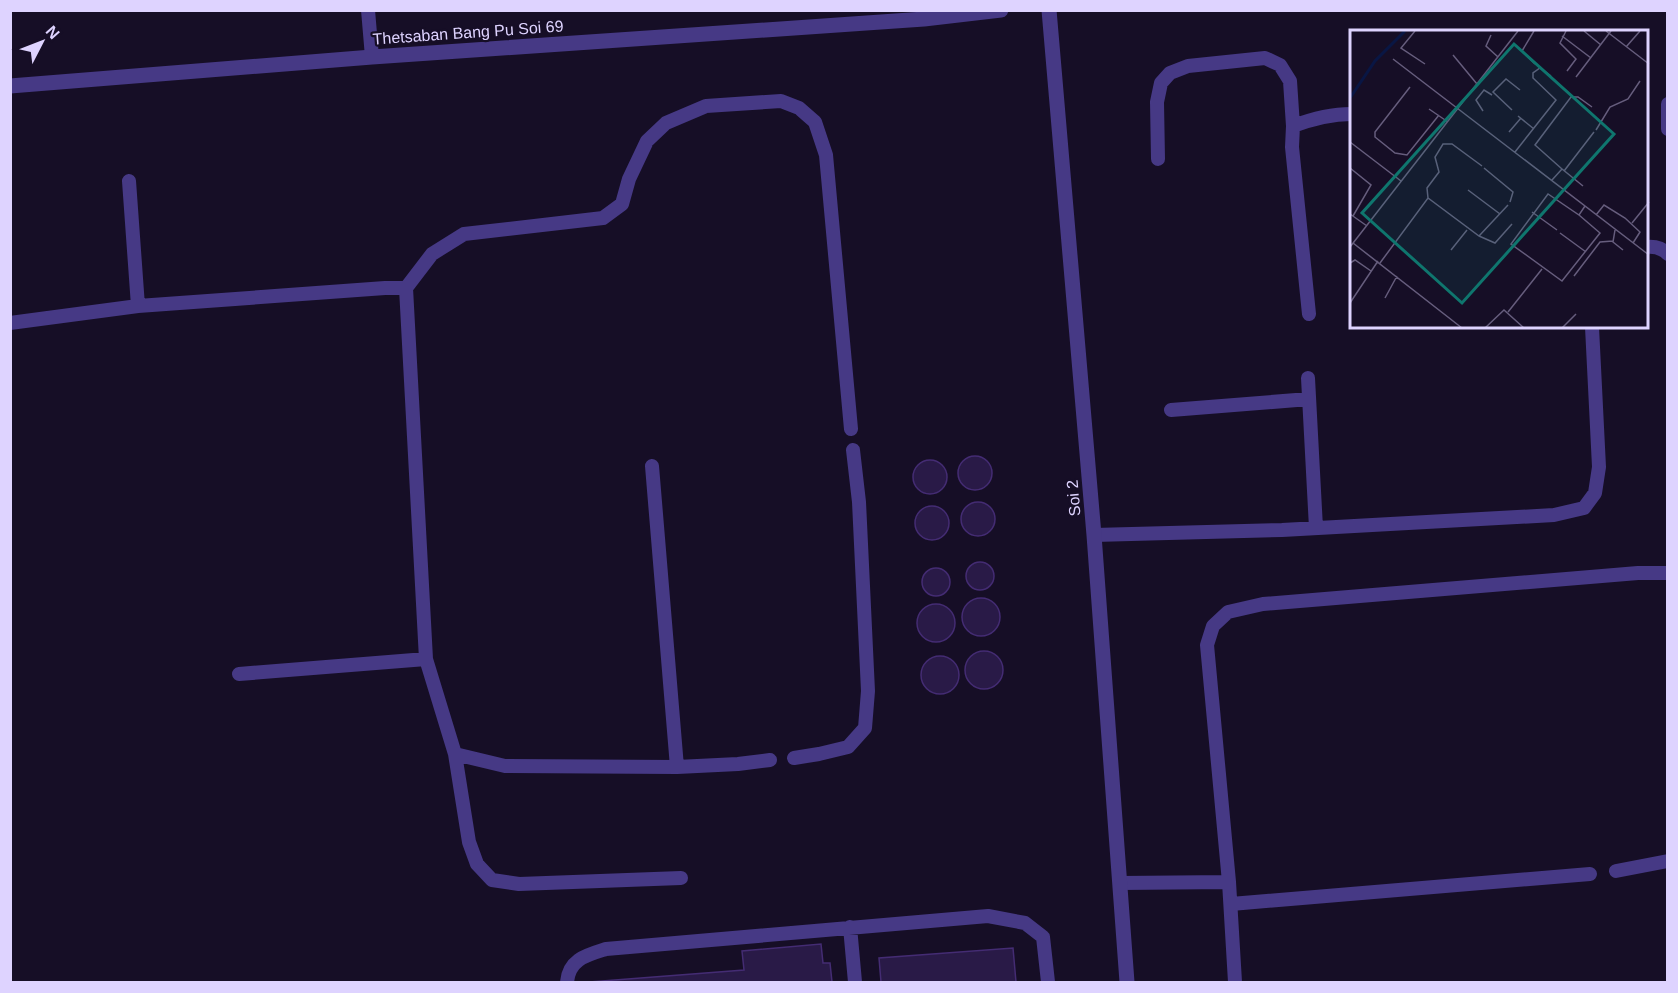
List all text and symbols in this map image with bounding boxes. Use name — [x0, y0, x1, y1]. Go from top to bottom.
north arrow — [12, 12, 72, 72]
street label: Thetsaban Bang Pu Soi 69 — [372, 17, 564, 48]
text: N — [43, 22, 63, 42]
inset map — [1350, 30, 1648, 328]
street label: Soi 2 — [1063, 479, 1084, 517]

